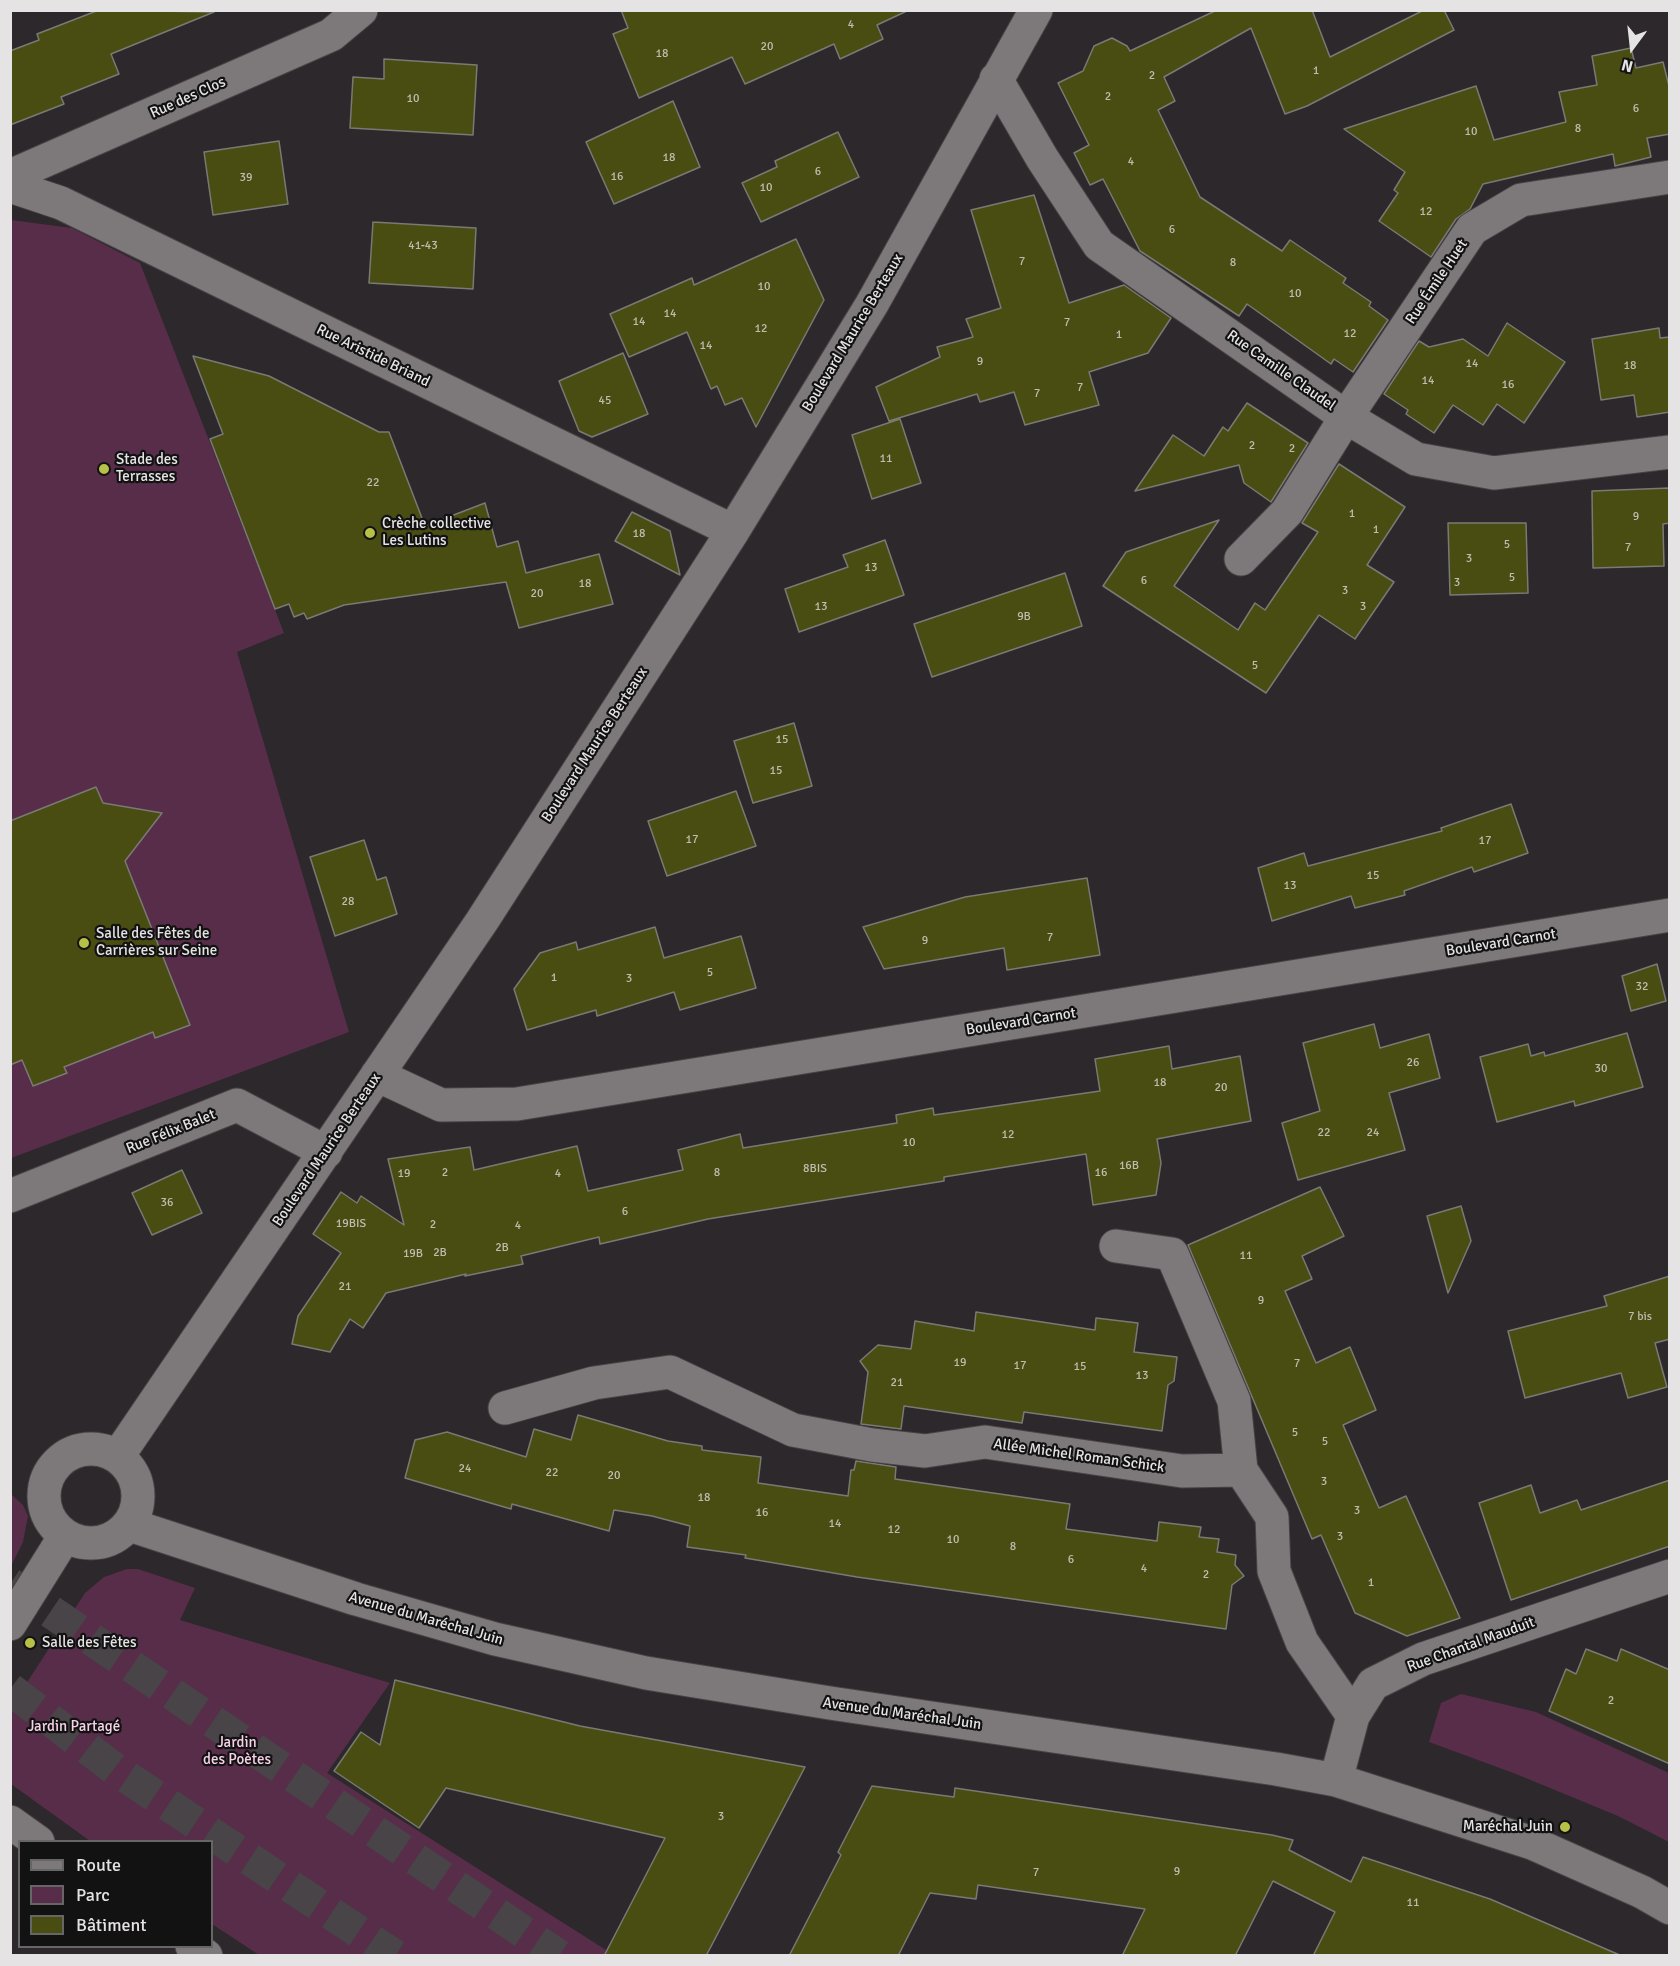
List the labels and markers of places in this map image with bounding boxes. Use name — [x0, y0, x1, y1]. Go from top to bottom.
place label: Stade des Terrasses — [116, 451, 178, 486]
marker: Stade des Terrasses — [97, 462, 111, 476]
place label: Crèche collective Les Lutins — [382, 515, 491, 550]
marker: Crèche collective Les Lutins — [363, 526, 377, 540]
place label: Salle des Fêtes de Carrières sur Seine — [96, 925, 217, 960]
marker: Salle des Fêtes de Carrières sur Seine — [77, 936, 91, 950]
place label: Salle des Fêtes — [42, 1634, 137, 1652]
marker: Salle des Fêtes — [23, 1636, 37, 1650]
place label: Maréchal Juin — [1463, 1818, 1553, 1836]
marker: Maréchal Juin — [1558, 1820, 1572, 1834]

